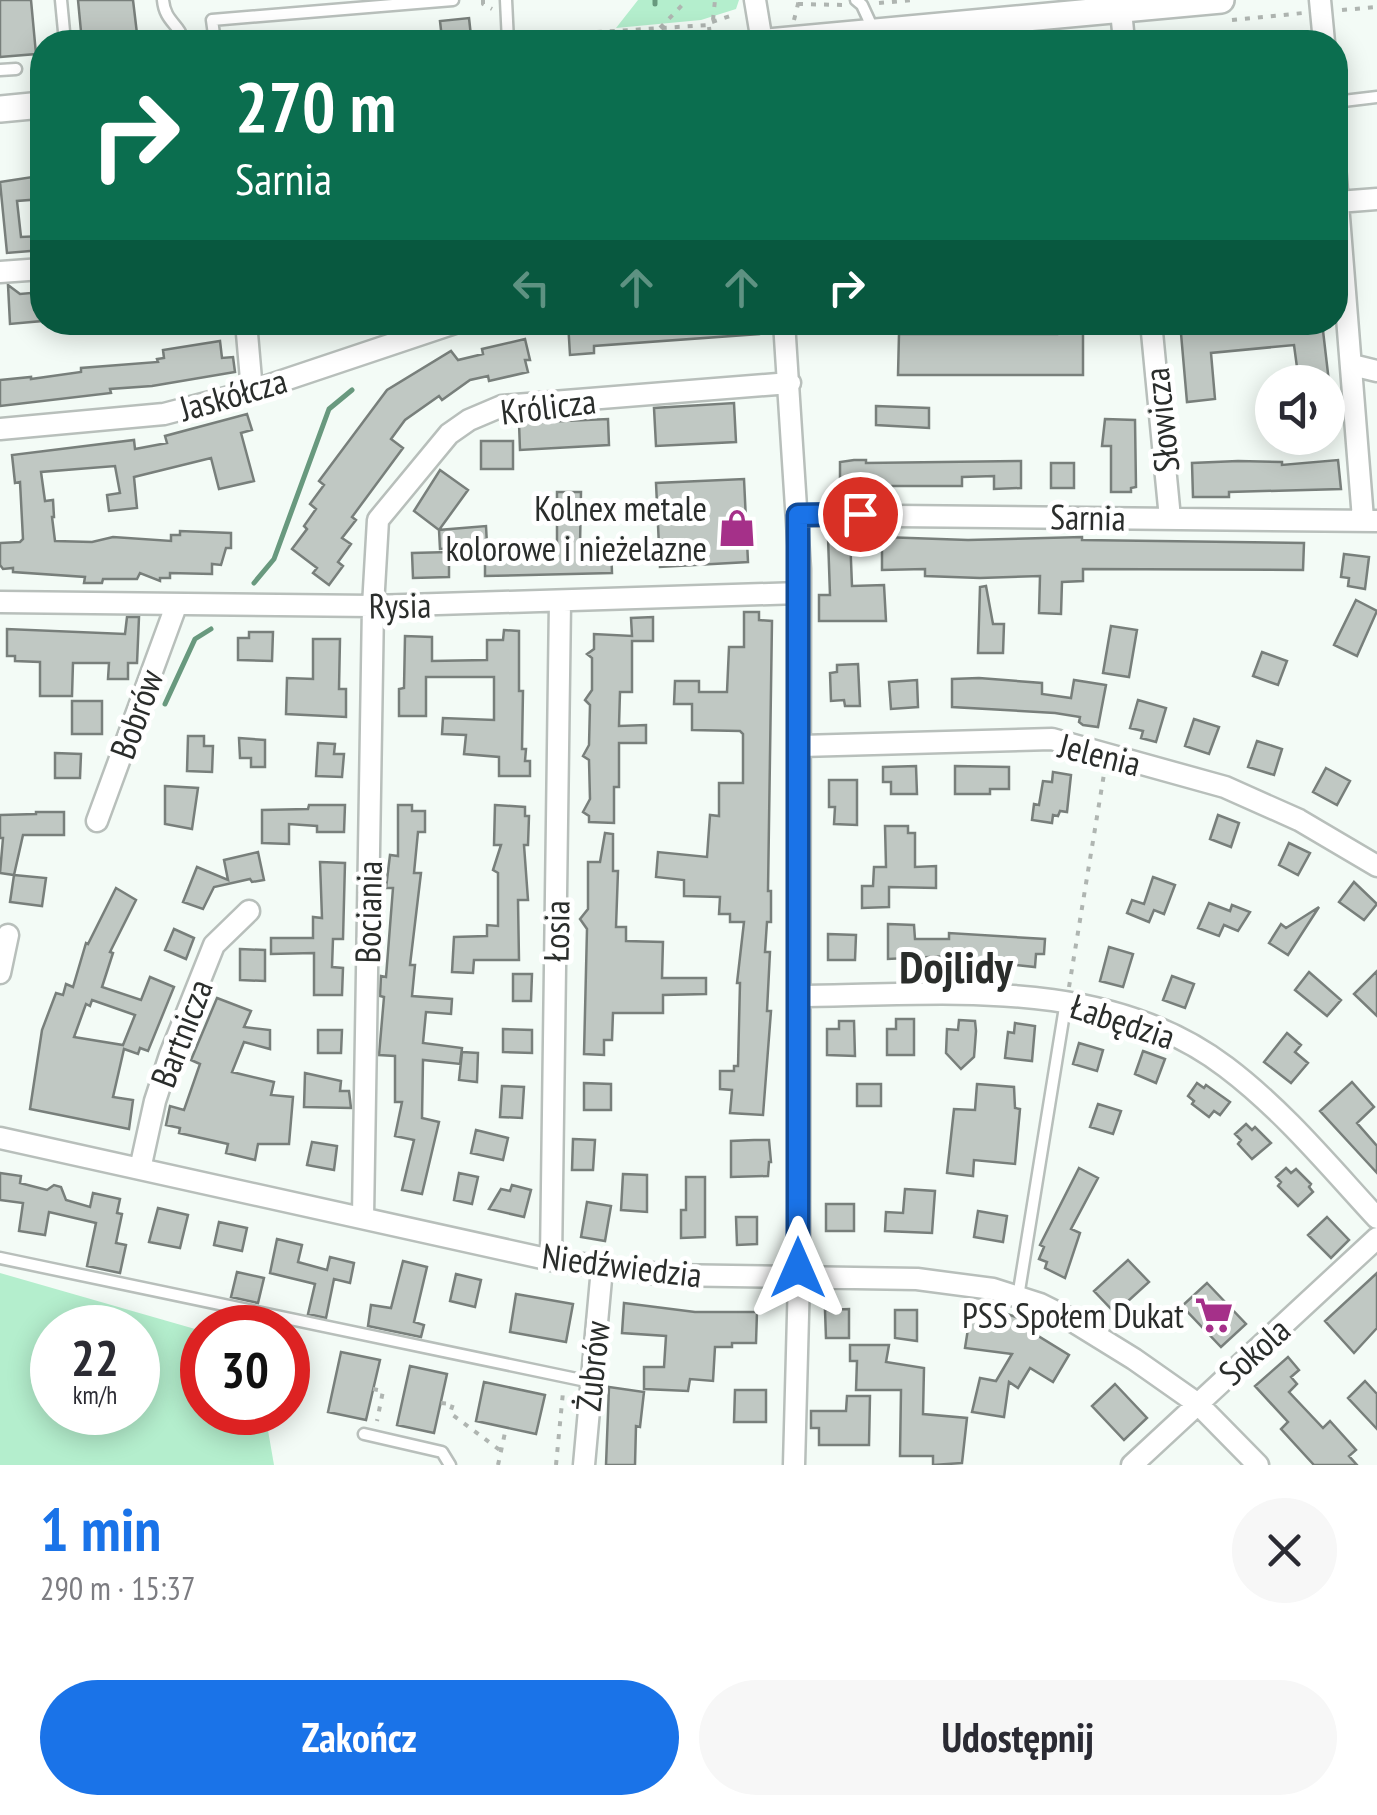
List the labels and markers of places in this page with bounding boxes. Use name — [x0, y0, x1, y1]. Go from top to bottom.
pin — [818, 472, 903, 557]
place label: Kolnex metale kolorowe i nieżelazne — [445, 485, 707, 571]
shop icon: Kolnex metale kolorowe i nieżelazne — [716, 507, 758, 549]
place label: PSS Społem Dukat — [962, 1292, 1184, 1338]
supermarket icon: PSS Społem Dukat — [1193, 1294, 1235, 1336]

